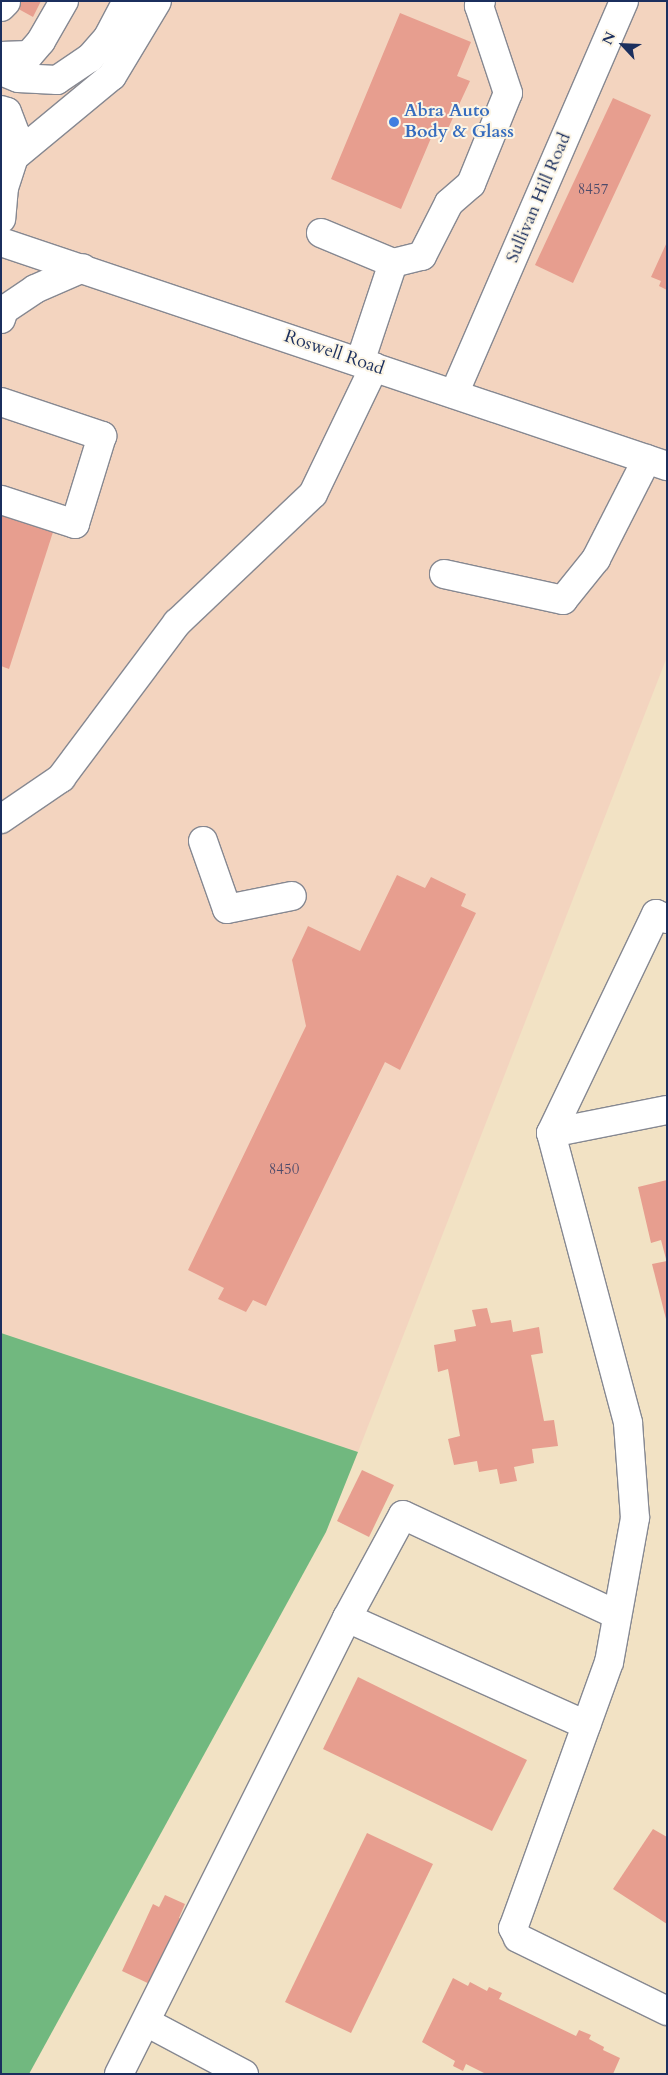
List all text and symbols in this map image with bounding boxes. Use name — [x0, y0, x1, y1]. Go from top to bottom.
north arrow — [598, 20, 648, 70]
text: N — [598, 29, 620, 48]
place label: Abra Auto Body & Glass — [404, 101, 514, 144]
marker: Abra Auto Body & Glass — [388, 116, 400, 128]
street label: Sullivan Hill Road — [502, 130, 576, 266]
house number: 8457 — [578, 181, 608, 199]
street label: Roswell Road — [281, 326, 387, 380]
house number: 8450 — [269, 1161, 299, 1179]

